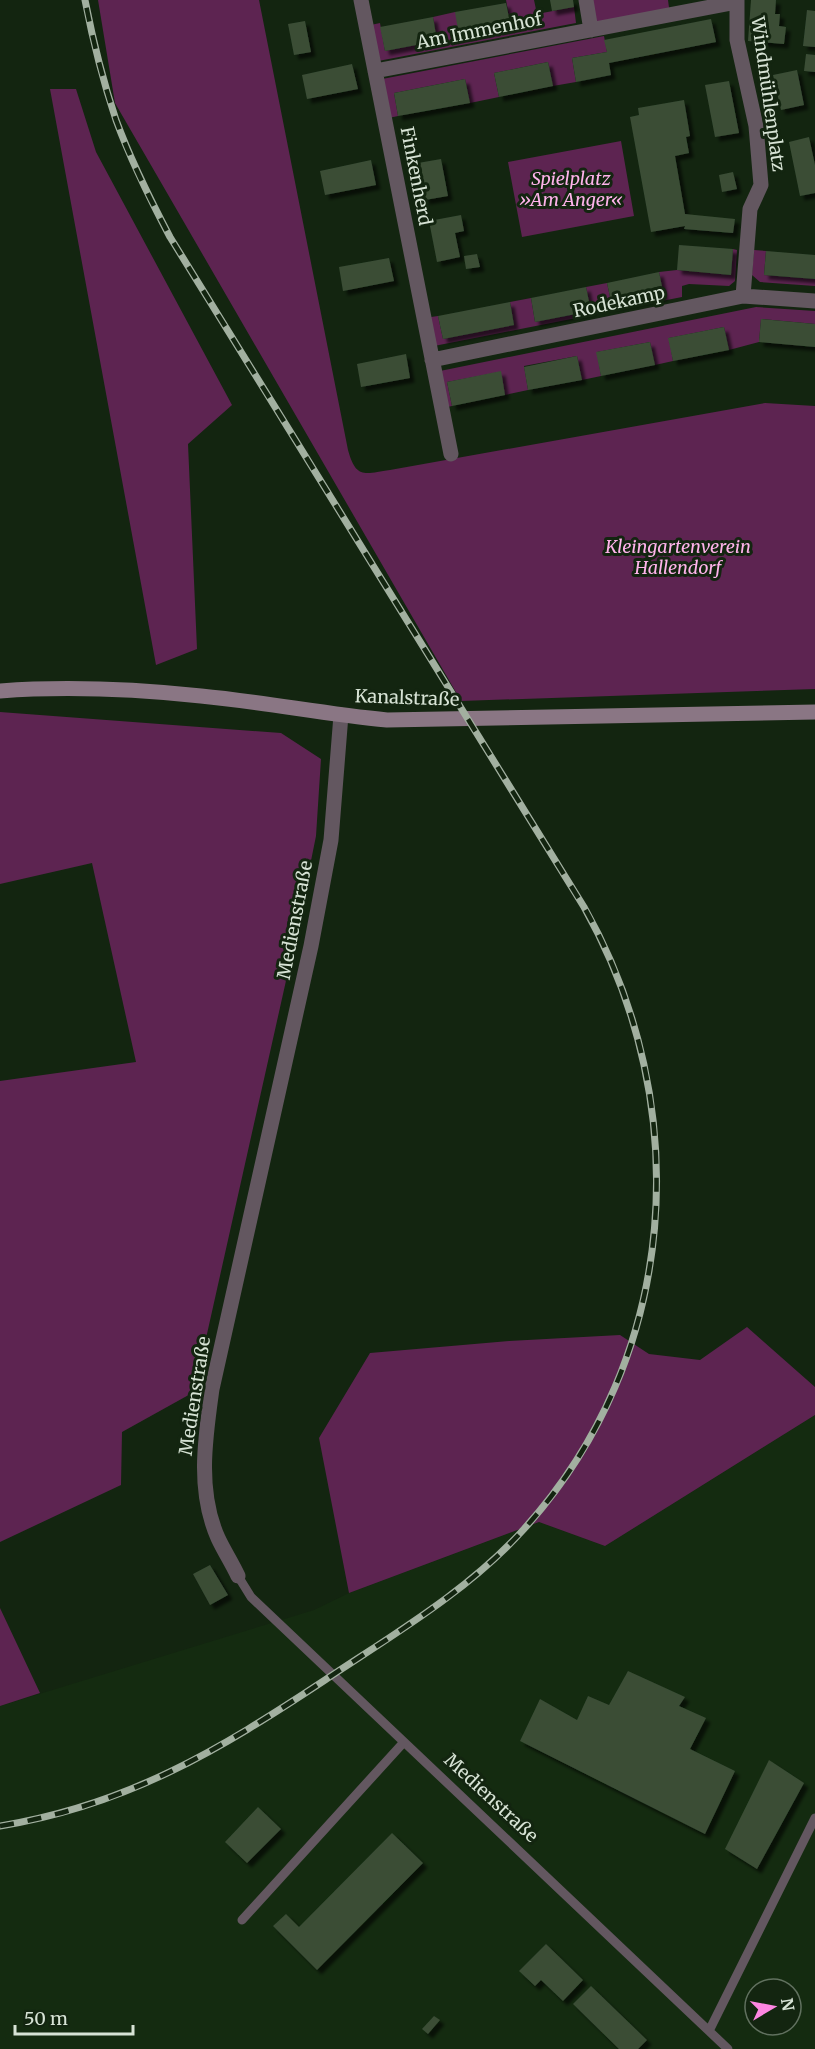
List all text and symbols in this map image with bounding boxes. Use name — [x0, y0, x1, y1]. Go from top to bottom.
street label: Am Immenhof — [413, 7, 545, 54]
street label: Windmühlenplatz — [746, 14, 791, 173]
street label: Finkenherd — [396, 124, 437, 227]
park label: Spielplatz »Am Anger« — [519, 167, 623, 211]
street label: Rodekamp — [571, 281, 667, 322]
park label: Kleingartenverein Hallendorf — [604, 535, 751, 579]
street label: Kanalstraße — [354, 684, 460, 711]
street label: Medienstraße — [272, 859, 317, 981]
street label: Medienstraße — [174, 1335, 215, 1457]
street label: Medienstraße — [440, 1748, 543, 1847]
north arrow — [743, 1977, 803, 2037]
text: N — [777, 1996, 799, 2013]
scale bar — [15, 1998, 134, 2036]
text: 50 m — [24, 2007, 68, 2030]

